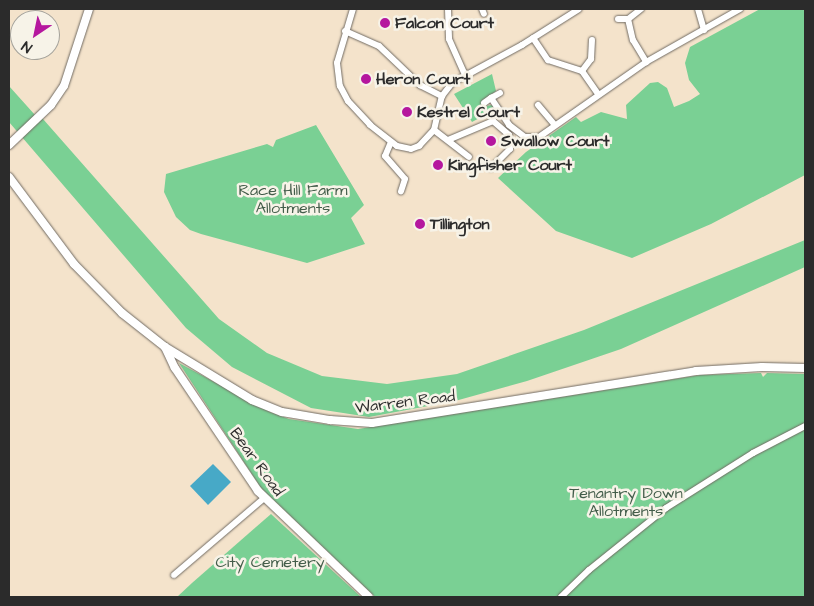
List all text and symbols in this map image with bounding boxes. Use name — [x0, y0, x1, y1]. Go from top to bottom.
north arrow — [10, 10, 60, 60]
place label: Falcon Court — [395, 13, 494, 33]
marker: Falcon Court — [379, 17, 391, 29]
text: N — [18, 36, 36, 57]
place label: Heron Court — [376, 69, 470, 89]
marker: Heron Court — [360, 73, 372, 85]
place label: Kestrel Court — [417, 102, 520, 122]
marker: Kestrel Court — [401, 106, 413, 118]
place label: Swallow Court — [501, 131, 609, 151]
marker: Swallow Court — [485, 135, 497, 147]
place label: Kingfisher Court — [448, 155, 572, 175]
marker: Kingfisher Court — [432, 159, 444, 171]
park label: Race Hill Farm Allotments — [239, 180, 347, 218]
place label: Tillington — [430, 214, 490, 234]
marker: Tillington — [414, 218, 426, 230]
street label: Warren Road — [354, 386, 456, 418]
street label: Bear Road — [226, 424, 288, 500]
park label: Tenantry Down Allotments — [569, 483, 683, 521]
park label: City Cemetery — [215, 552, 325, 572]

